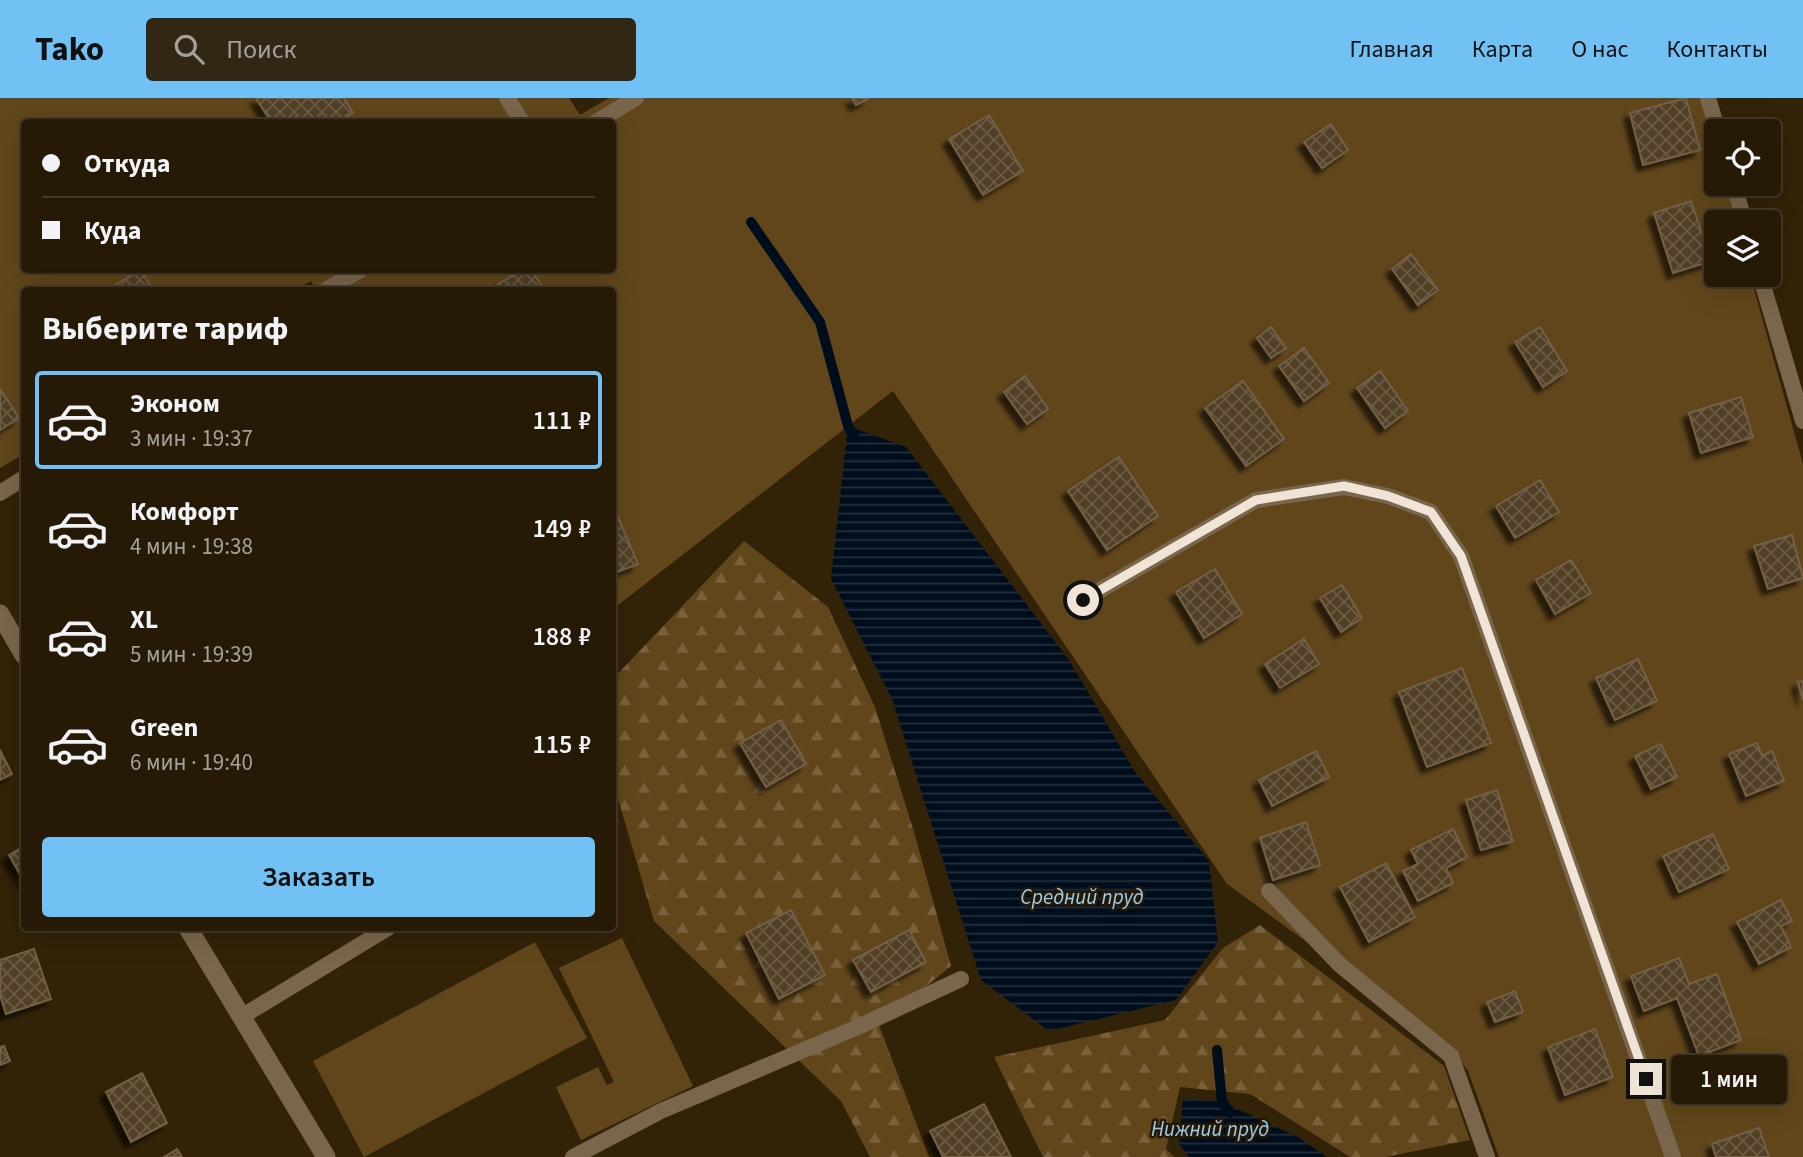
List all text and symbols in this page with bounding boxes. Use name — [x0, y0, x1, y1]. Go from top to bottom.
search box — [146, 18, 636, 81]
text: Tako — [35, 26, 104, 73]
icon: search — [170, 30, 208, 68]
text: Поиск — [226, 31, 296, 68]
text: Главная — [1349, 32, 1434, 67]
text: Карта — [1472, 32, 1533, 67]
text: О нас — [1571, 32, 1628, 67]
text: Контакты — [1666, 32, 1768, 67]
map controls — [1704, 119, 1781, 287]
button: locate — [1704, 119, 1781, 196]
text: Откуда — [84, 145, 171, 182]
button: layers — [1704, 210, 1781, 287]
text: Куда — [84, 212, 142, 249]
text: Выберите тариф — [42, 306, 289, 352]
text: Эконом — [130, 385, 220, 422]
icon: car — [46, 389, 109, 452]
text: 111 ₽ — [532, 402, 591, 439]
text: 3 мин · 19:37 — [130, 422, 253, 455]
text: Комфорт — [130, 493, 239, 530]
icon: car — [46, 497, 109, 560]
text: 149 ₽ — [532, 510, 591, 547]
text: 4 мин · 19:38 — [130, 530, 253, 563]
route start — [1067, 584, 1099, 616]
text: XL — [130, 601, 158, 638]
icon: car — [46, 605, 109, 668]
text: 188 ₽ — [532, 618, 591, 655]
text: 5 мин · 19:39 — [130, 638, 253, 671]
text: Green — [130, 709, 198, 746]
icon: car — [46, 713, 109, 776]
text: 115 ₽ — [532, 726, 591, 763]
text: 6 мин · 19:40 — [130, 746, 253, 779]
button: Заказать — [42, 837, 595, 917]
water label: Средний пруд — [1020, 882, 1144, 912]
callout: 1 мин — [1670, 1054, 1786, 1104]
route end — [1630, 1063, 1662, 1095]
text: 1 мин — [1700, 1063, 1758, 1096]
water label: Нижний пруд — [1151, 1114, 1269, 1144]

